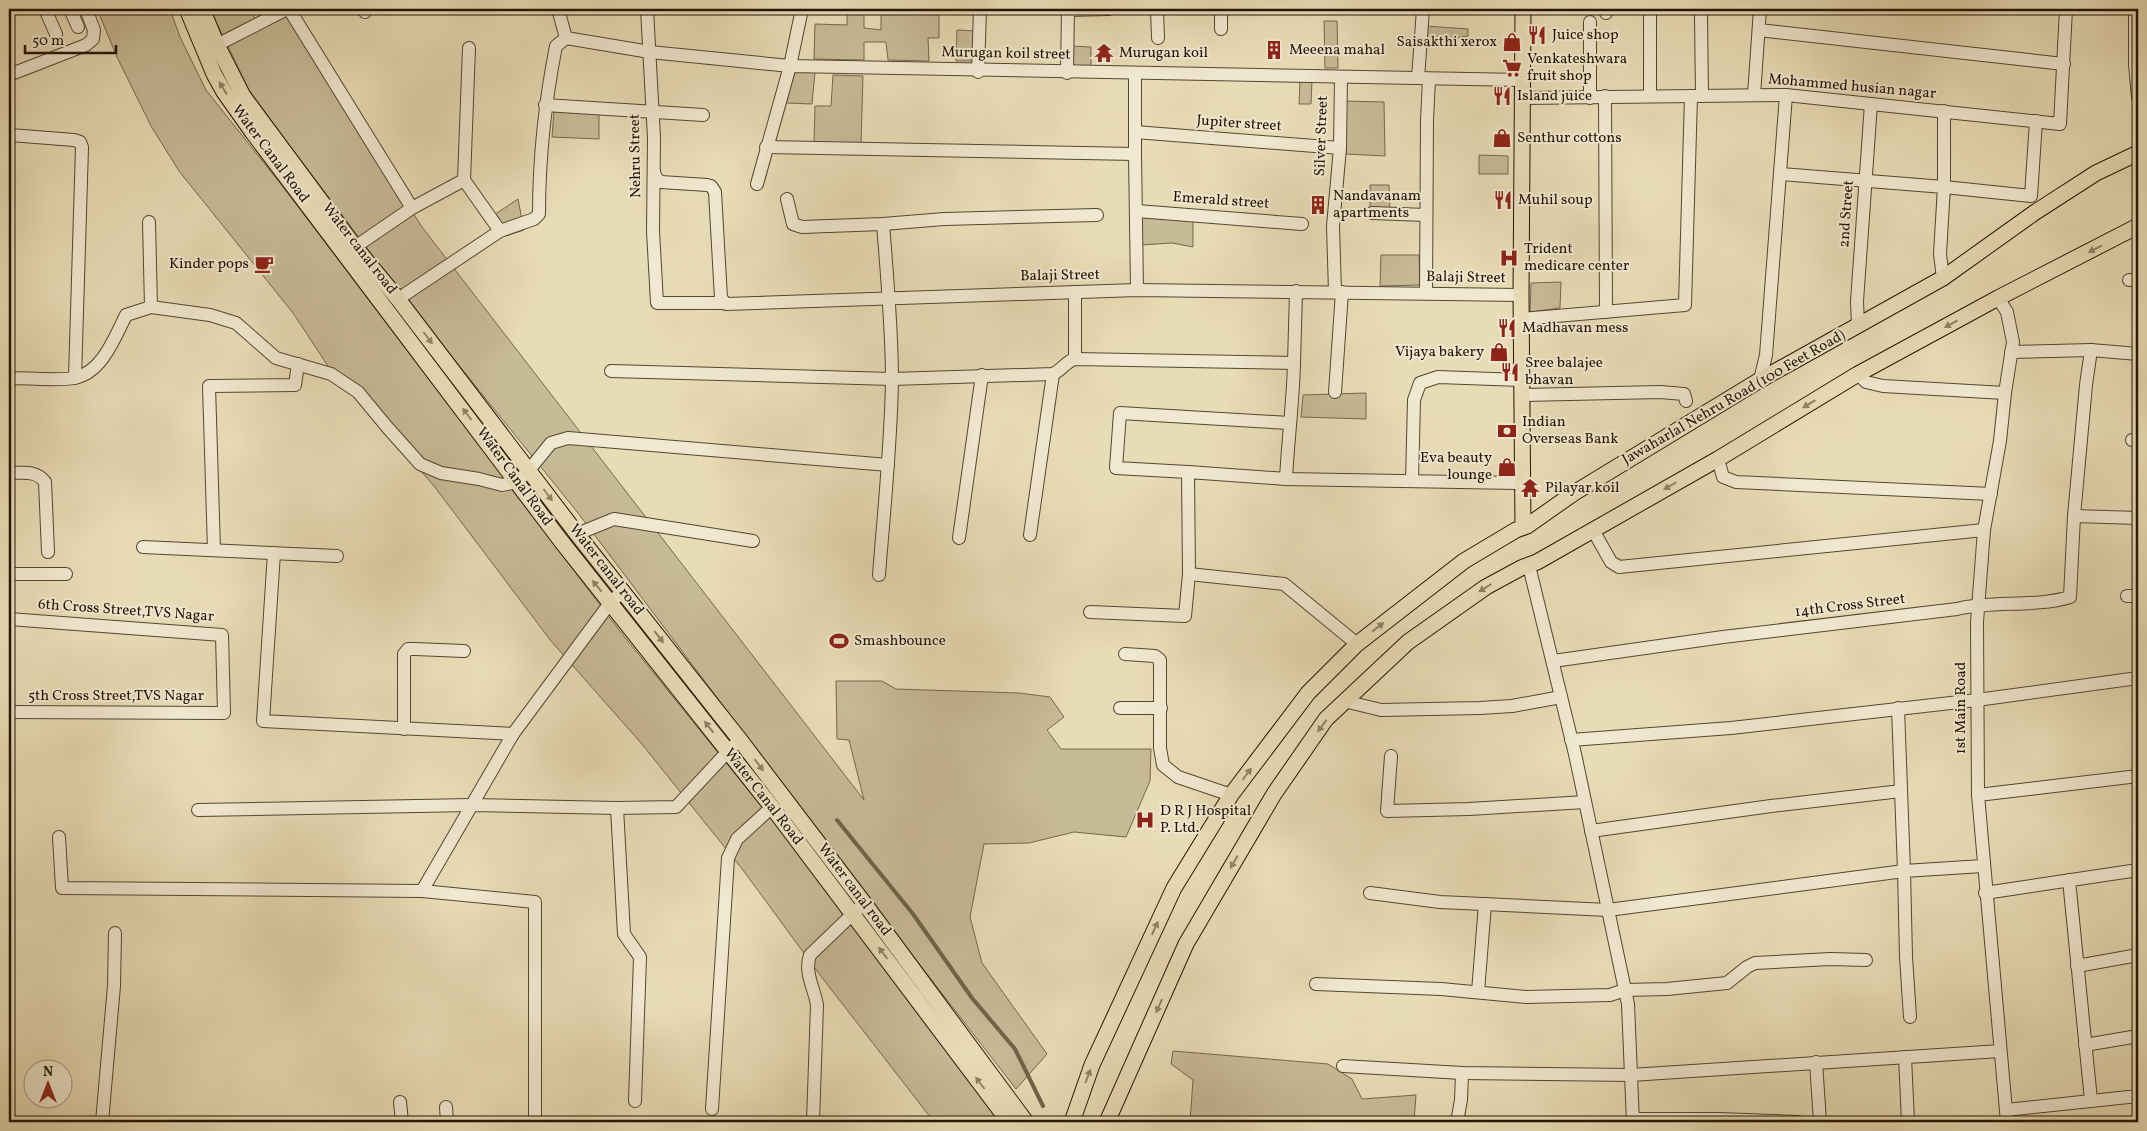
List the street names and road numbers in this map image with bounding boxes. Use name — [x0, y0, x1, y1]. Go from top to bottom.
street label: Murugan koil street — [941, 42, 1071, 66]
street label: Mohammed husian nagar — [1767, 69, 1937, 105]
street label: Silver Street — [1310, 95, 1334, 177]
street label: Water Canal Road — [226, 101, 314, 207]
street label: Jupiter street — [1196, 111, 1282, 137]
street label: Nehru Street — [625, 114, 647, 198]
street label: 2nd Street — [1834, 179, 1860, 249]
street label: Emerald street — [1172, 187, 1270, 215]
street label: Water canal road — [317, 199, 401, 299]
street label: Balaji Street — [1020, 265, 1100, 287]
street label: Balaji Street — [1426, 267, 1506, 289]
street label: Jawaharlal Nehru Road (100 Feet Road) — [1618, 325, 1850, 471]
street label: Water Canal Road — [471, 423, 557, 531]
street label: Water canal road — [564, 520, 648, 620]
street label: 14th Cross Street — [1794, 589, 1906, 623]
street label: 6th Cross Street,TVS Nagar — [37, 594, 215, 628]
street label: 1st Main Road — [1951, 662, 1972, 754]
street label: 5th Cross Street,TVS Nagar — [28, 686, 204, 707]
street label: Water Canal Road — [718, 744, 808, 850]
street label: Water canal road — [812, 839, 896, 941]

